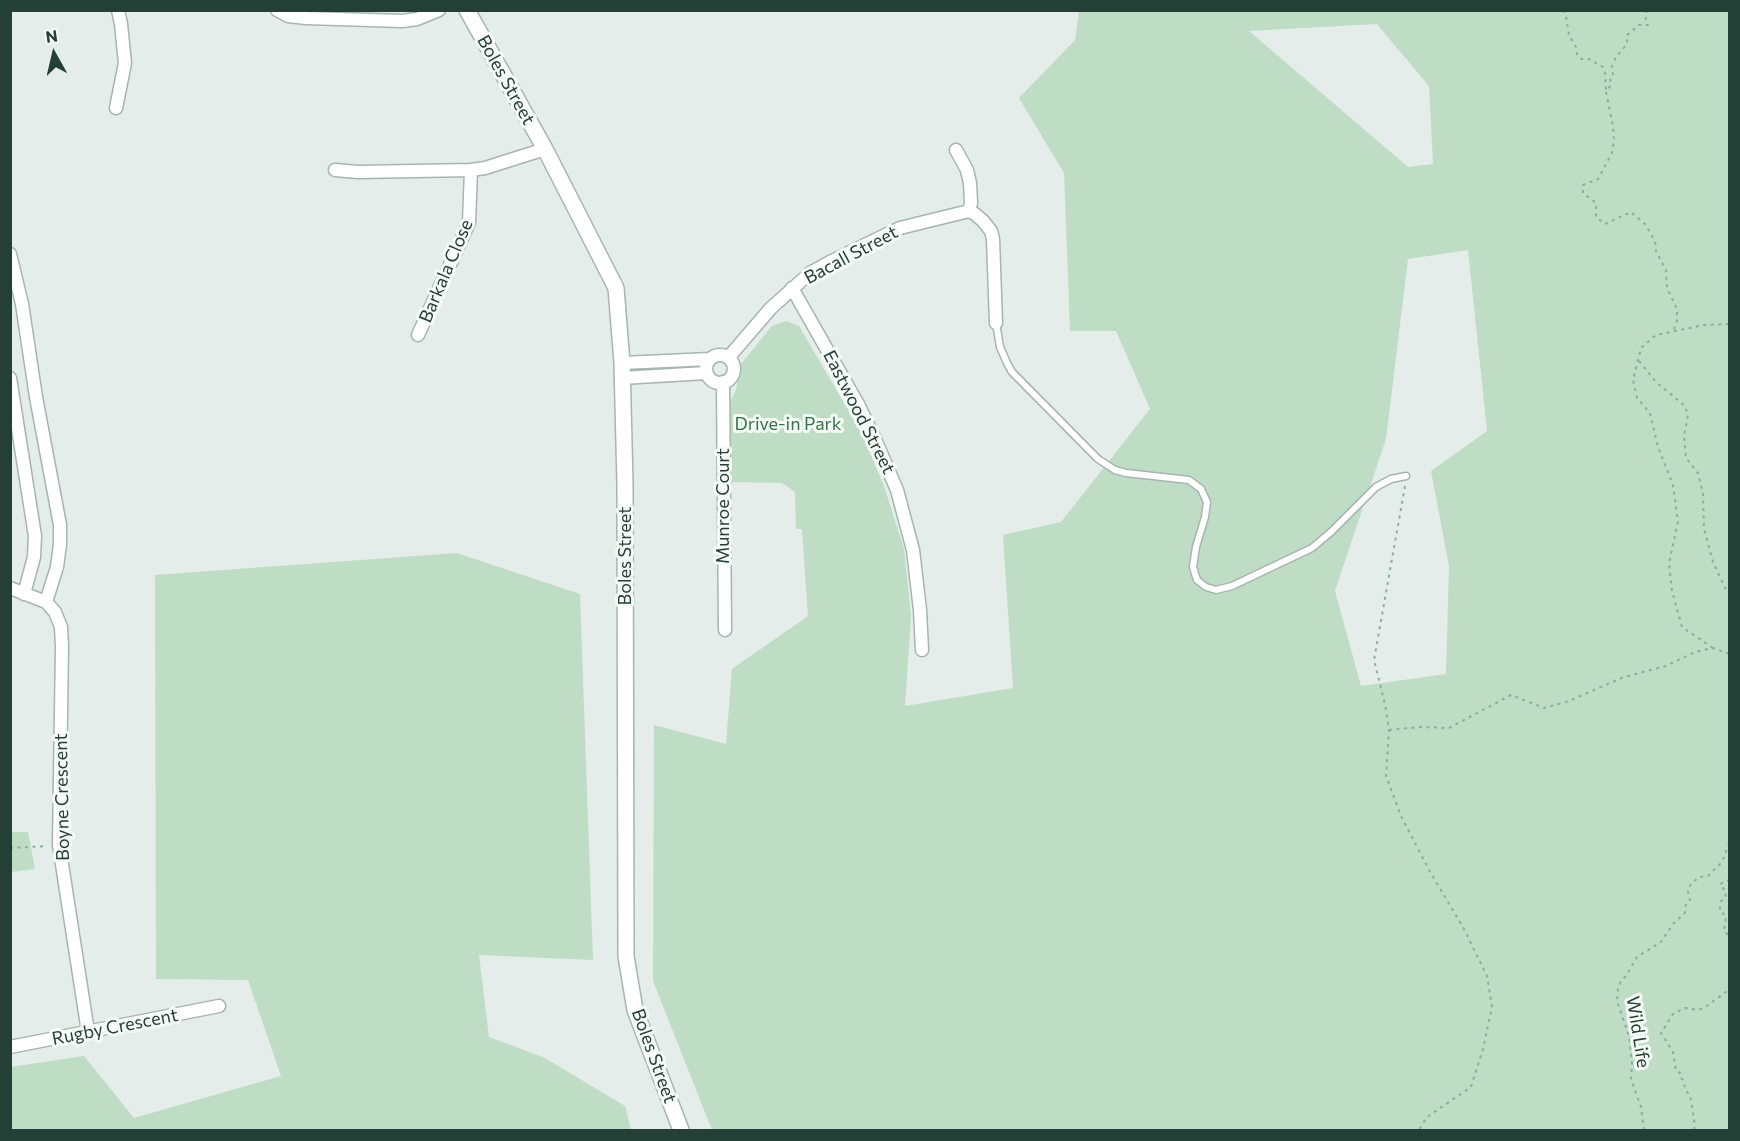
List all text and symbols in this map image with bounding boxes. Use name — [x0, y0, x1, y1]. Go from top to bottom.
north arrow — [24, 24, 84, 84]
text: N — [44, 25, 59, 46]
street label: Boles Street — [473, 31, 539, 129]
street label: Barkala Close — [415, 216, 477, 326]
street label: Bacall Street — [801, 221, 901, 289]
street label: Eastwood Street — [819, 347, 899, 477]
park label: Drive-in Park — [734, 413, 842, 435]
street label: Munroe Court — [712, 448, 734, 564]
street label: Boles Street — [614, 507, 636, 605]
street label: Boyne Crescent — [50, 733, 74, 861]
street label: Wild Life — [1622, 995, 1654, 1069]
street label: Rugby Crescent — [50, 1004, 180, 1050]
street label: Boles Street — [627, 1006, 681, 1106]

